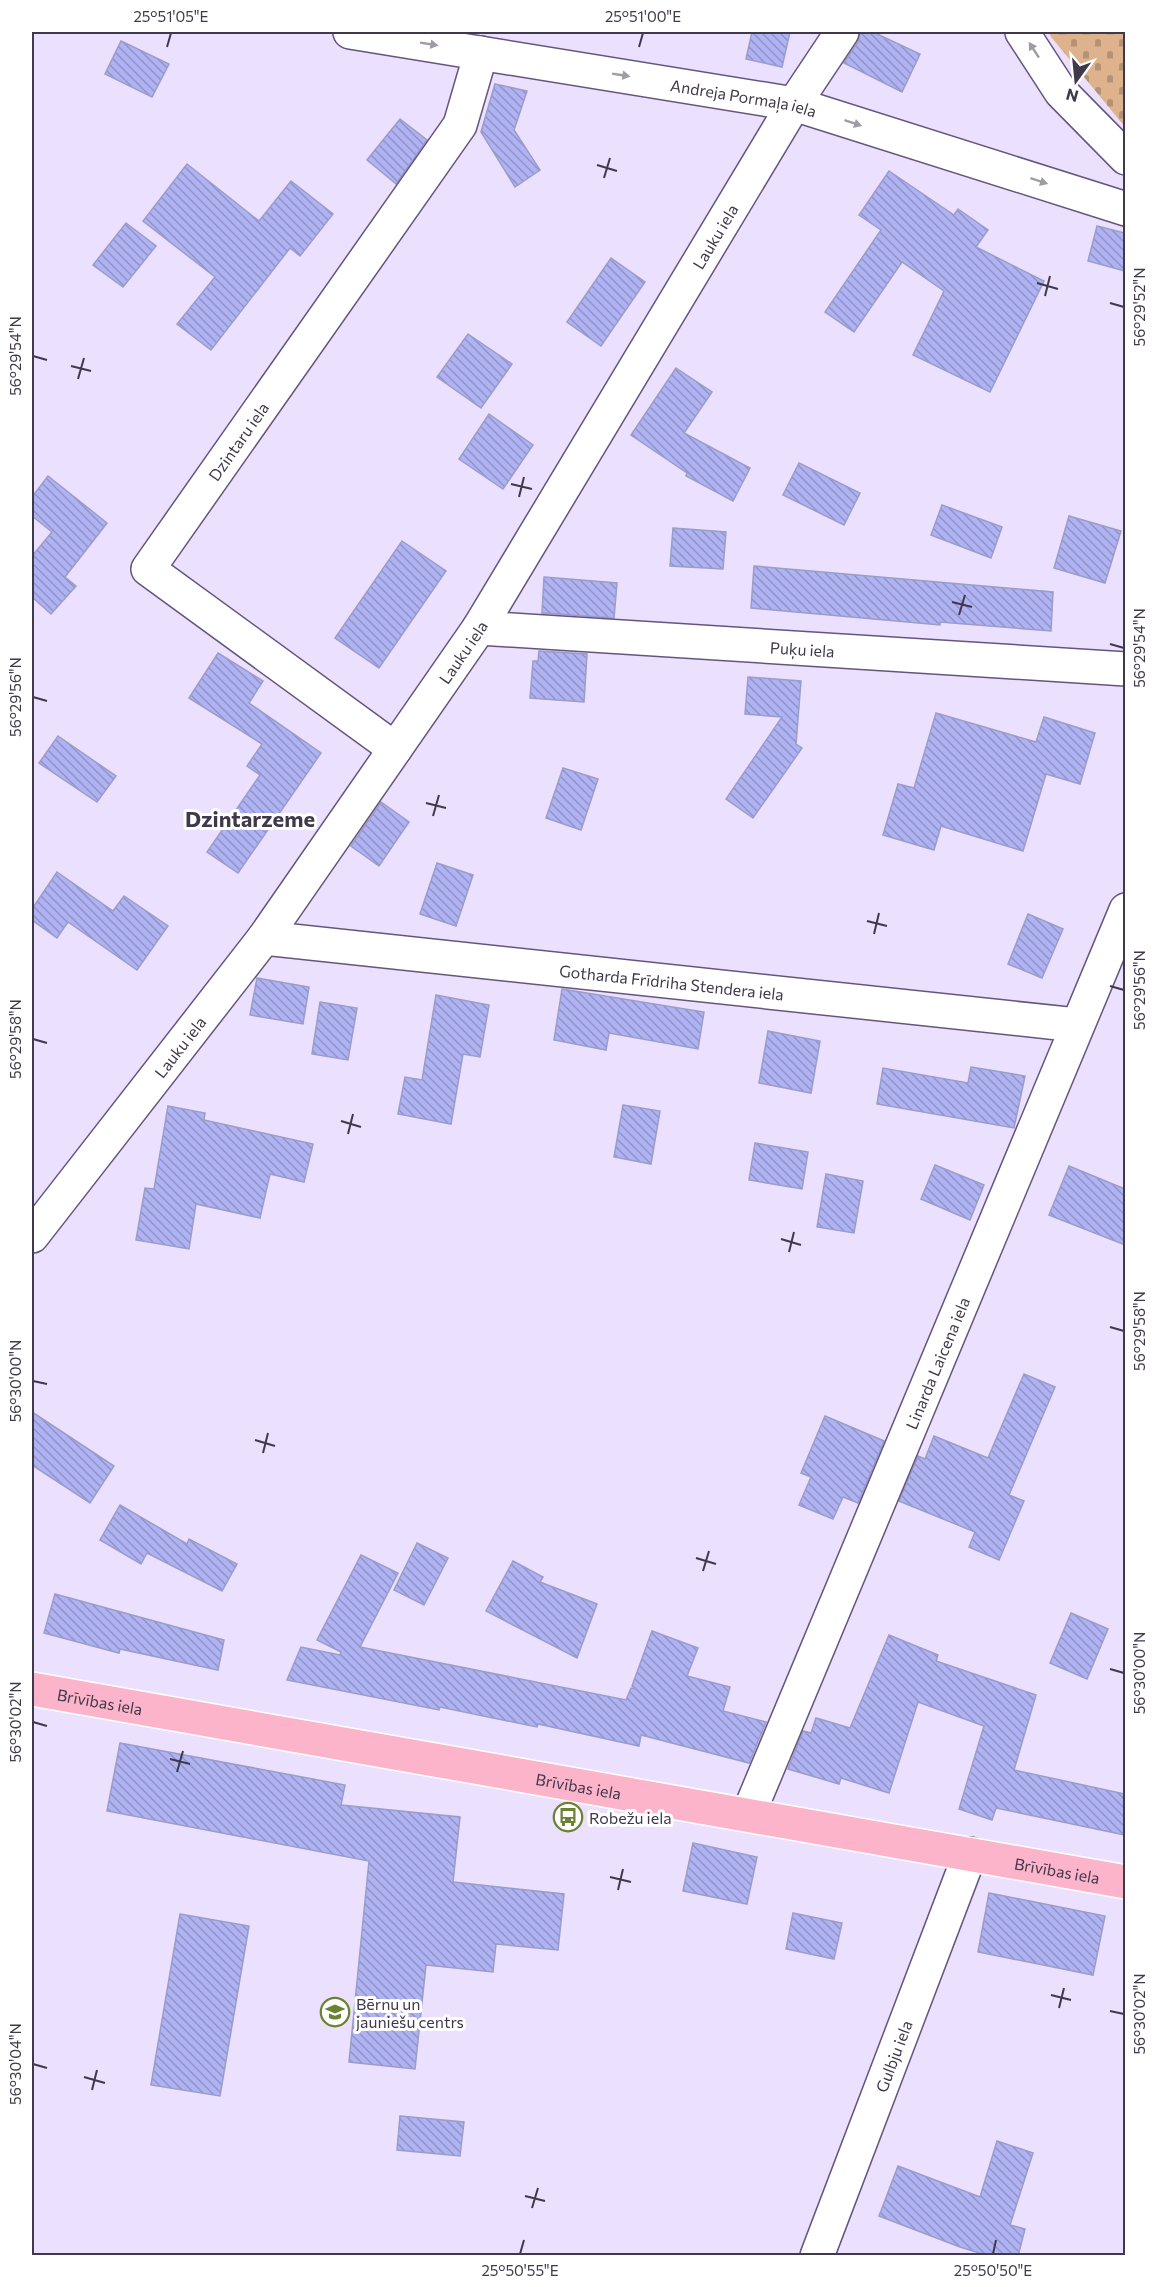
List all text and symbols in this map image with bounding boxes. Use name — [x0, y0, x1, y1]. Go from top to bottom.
text: 25°51'05"E — [134, 7, 209, 25]
text: 25°51'00"E — [605, 7, 681, 25]
one-way arrow — [419, 40, 438, 49]
one-way arrow — [1028, 42, 1039, 58]
north arrow — [1046, 51, 1106, 111]
one-way arrow — [612, 70, 631, 79]
street label: Andreja Pormaļa iela — [669, 75, 819, 120]
text: N — [1064, 85, 1080, 107]
one-way arrow — [844, 118, 862, 128]
one-way arrow — [1030, 177, 1048, 187]
street label: Lauku iela — [688, 200, 741, 272]
text: 56°29'52"N — [1130, 268, 1148, 346]
text: 56°29'54"N — [6, 316, 24, 396]
street label: Dzintaru iela — [204, 398, 272, 484]
text: 56°29'54"N — [1130, 608, 1148, 688]
street label: Lauku iela — [434, 617, 491, 687]
street label: Puķu iela — [769, 637, 835, 660]
text: 56°29'56"N — [6, 657, 24, 737]
district label: Dzintarzeme — [185, 805, 315, 832]
text: 56°29'56"N — [1130, 950, 1148, 1030]
street label: Gotharda Frīdriha Stendera iela — [558, 960, 785, 1003]
text: 56°29'58"N — [6, 999, 24, 1079]
street label: Lauku iela — [150, 1012, 209, 1081]
text: 56°29'58"N — [1130, 1291, 1148, 1371]
street label: Linarda Laicena iela — [901, 1294, 973, 1432]
text: 56°30'00"N — [6, 1340, 24, 1422]
text: 56°30'00"N — [1130, 1632, 1148, 1714]
text: 56°30'02"N — [6, 1681, 24, 1763]
street label: Brīvības iela — [56, 1684, 144, 1718]
street label: Brīvības iela — [534, 1769, 623, 1802]
bus stop icon: Robežu iela — [552, 1801, 584, 1833]
place label: Robežu iela — [589, 1808, 672, 1827]
street label: Brīvības iela — [1013, 1853, 1101, 1887]
text: 56°30'02"N — [1130, 1973, 1148, 2055]
place label: Bērnu un jauniešu centrs — [356, 1994, 464, 2031]
school or university icon: Bērnu un jauniešu centrs — [319, 1996, 351, 2028]
street label: Gulbju iela — [871, 2017, 915, 2095]
text: 56°30'04"N — [6, 2023, 24, 2105]
text: 25°50'55"E — [481, 2261, 559, 2279]
text: 25°50'50"E — [954, 2261, 1032, 2279]

